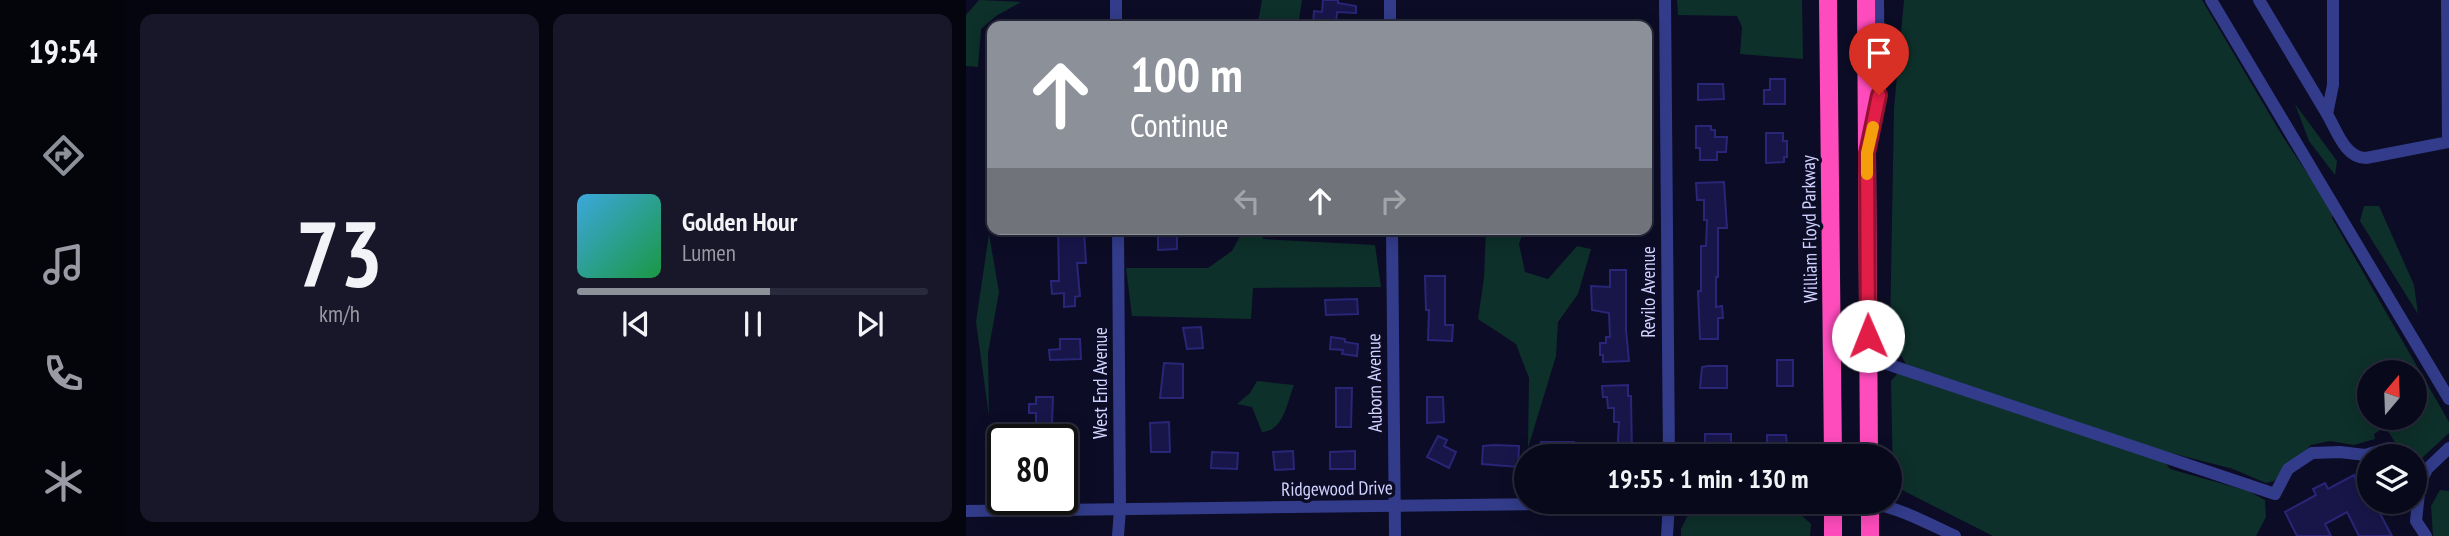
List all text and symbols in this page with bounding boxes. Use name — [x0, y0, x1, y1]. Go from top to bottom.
pin — [1849, 23, 1909, 95]
text: 19:54 — [28, 30, 98, 72]
icon: arrive — [1860, 34, 1898, 72]
text: 100 m — [1130, 42, 1243, 106]
icon: ahead — [1015, 49, 1106, 140]
text: Continue — [1130, 104, 1229, 146]
icon: directions — [39, 131, 88, 180]
street label: William Floyd Parkway — [1796, 154, 1822, 303]
icon: left — [1228, 182, 1266, 220]
icon: ahead — [1301, 182, 1339, 220]
icon: right — [1374, 182, 1412, 220]
text: 73 — [296, 194, 383, 312]
text: Golden Hour — [682, 205, 797, 238]
text: Lumen — [682, 238, 736, 267]
icon: music — [39, 240, 88, 289]
street label: Revilo Avenue — [1636, 246, 1660, 338]
text: km/h — [319, 299, 360, 328]
position arrow — [1831, 299, 1905, 373]
icon: previous — [617, 305, 655, 343]
icon: pause — [734, 305, 772, 343]
icon: next — [851, 305, 889, 343]
street label: West End Avenue — [1088, 327, 1112, 439]
street label: Auborn Avenue — [1361, 333, 1387, 433]
icon: phone — [39, 349, 88, 398]
north arrow — [2357, 360, 2427, 430]
map controls — [2357, 360, 2427, 514]
speed limit sign: 80 — [987, 424, 1078, 515]
button: layers — [2357, 444, 2427, 514]
icon: climate — [39, 457, 88, 506]
text: 19:55 · 1 min · 130 m — [1608, 462, 1808, 495]
street label: Ridgewood Drive — [1281, 475, 1393, 501]

